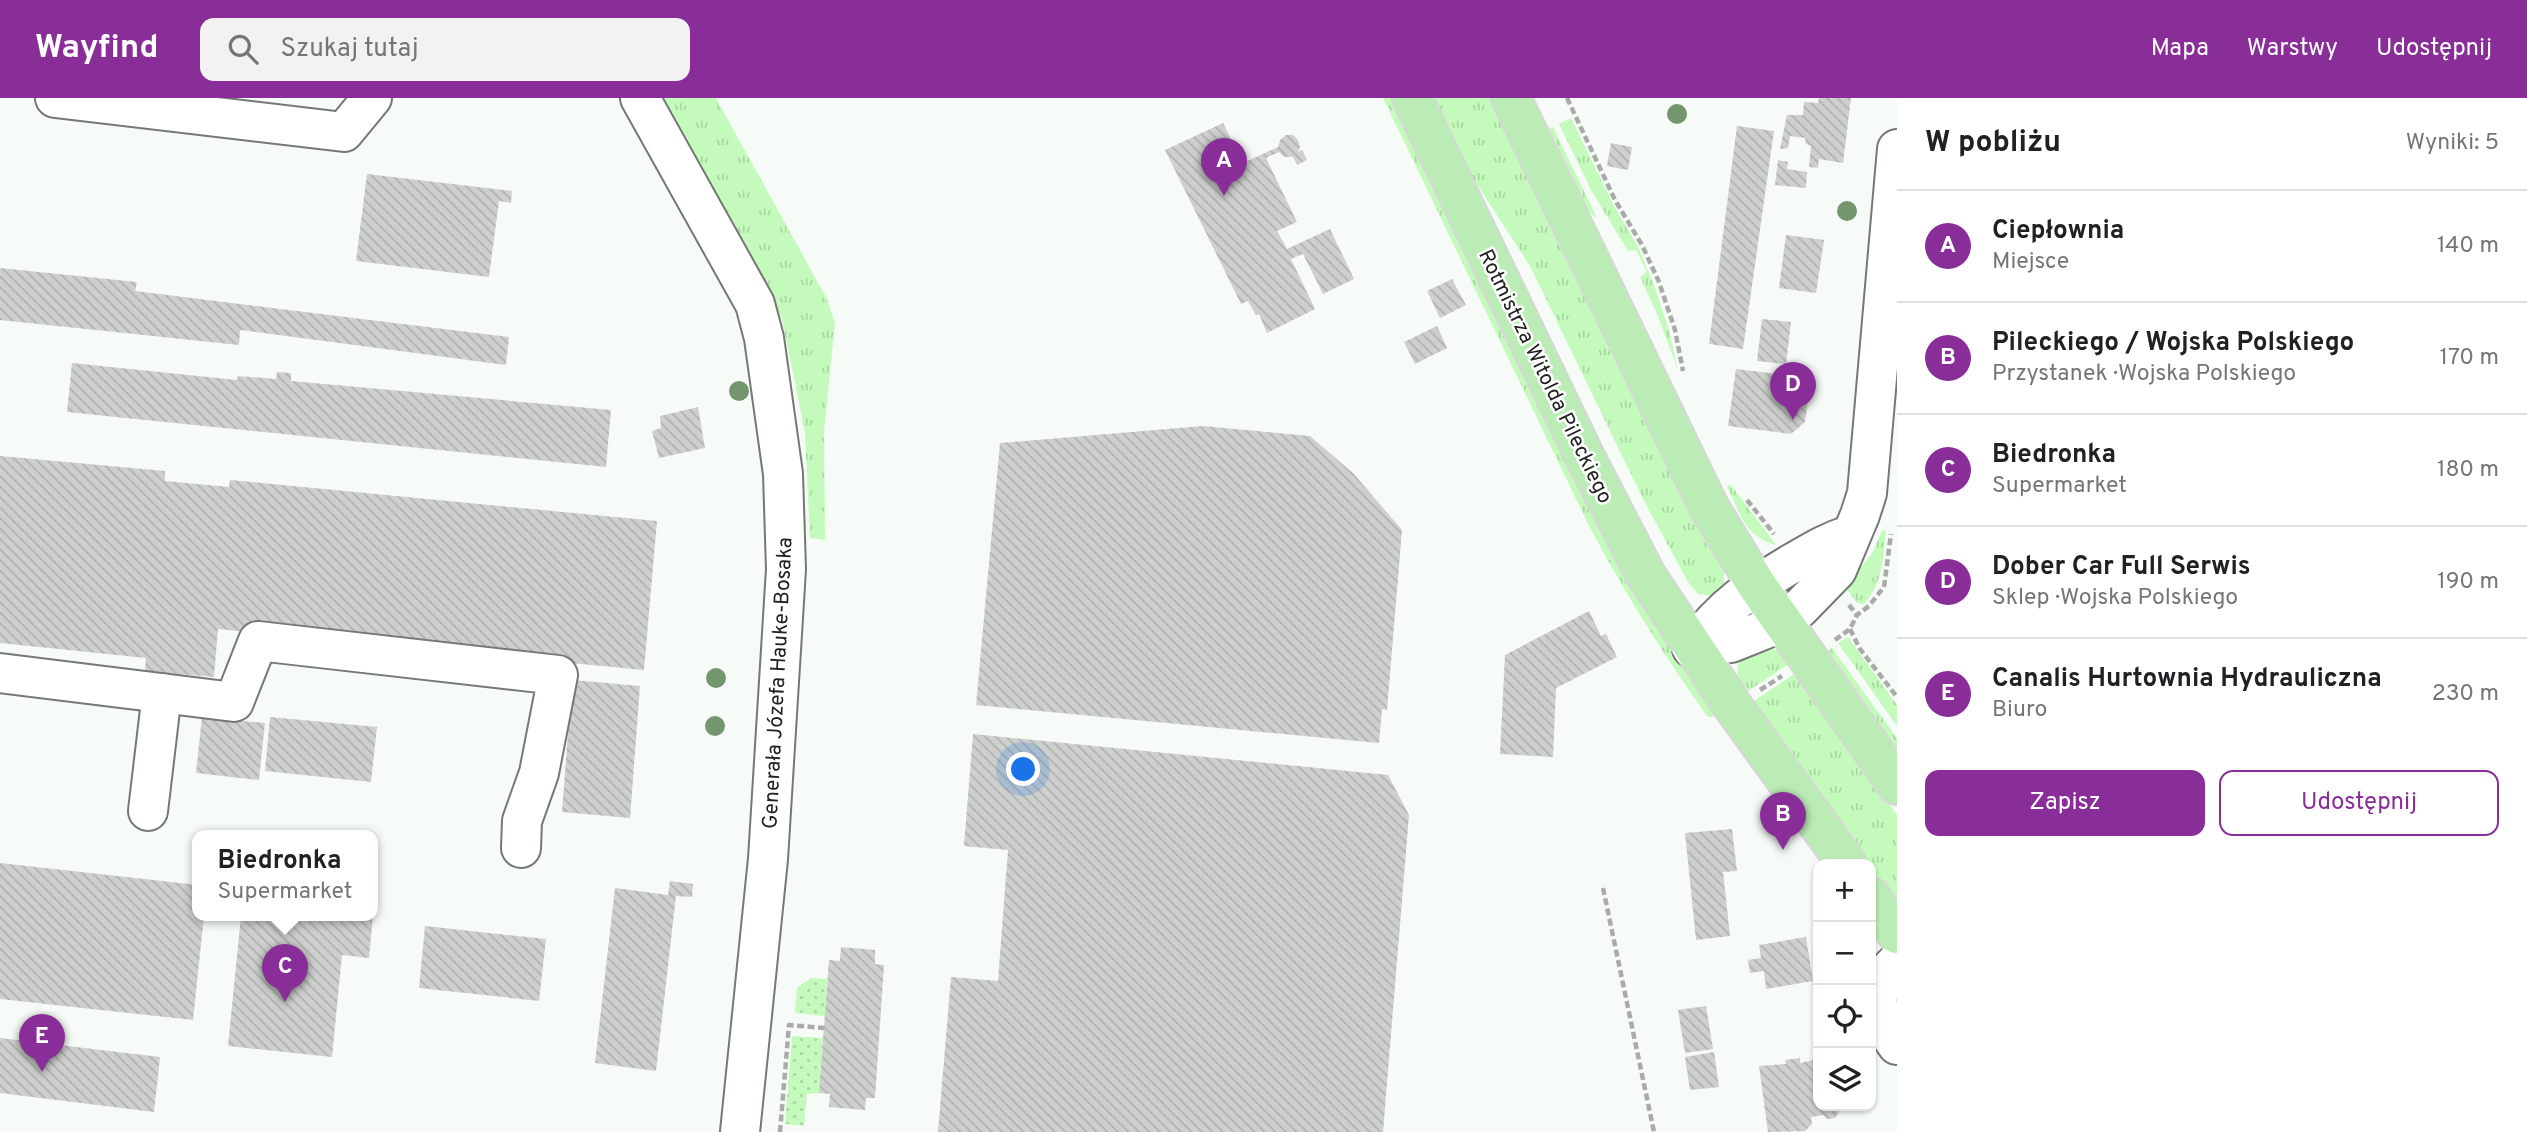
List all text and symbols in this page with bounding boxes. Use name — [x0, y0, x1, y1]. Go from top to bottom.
search box — [200, 18, 690, 81]
text: Wayfind — [35, 28, 158, 70]
icon: search — [224, 30, 262, 68]
text: Szukaj tutaj — [280, 33, 419, 66]
text: Mapa — [2151, 34, 2209, 64]
text: Warstwy — [2247, 34, 2338, 64]
text: Udostępnij — [2376, 34, 2492, 64]
text: W pobliżu — [1925, 125, 2061, 162]
text: Wyniki: 5 — [2406, 129, 2499, 158]
pin: A — [1201, 138, 1247, 196]
text: Ciepłownia — [1992, 215, 2124, 248]
text: A — [1940, 232, 1956, 261]
text: 140 m — [2437, 232, 2499, 261]
street label: Rotmistrza Witolda Pileckiego — [1471, 245, 1618, 508]
text: Miejsce — [1992, 248, 2069, 277]
text: Pileckiego / Wojska Polskiego — [1992, 327, 2354, 360]
text: B — [1940, 344, 1956, 373]
text: 170 m — [2440, 344, 2499, 373]
text: Przystanek · Wojska Polskiego — [1992, 360, 2296, 389]
pin: D — [1770, 362, 1816, 420]
text: Biedronka — [1992, 439, 2116, 472]
text: C — [1941, 456, 1955, 485]
text: 180 m — [2437, 456, 2499, 485]
text: Supermarket — [1992, 472, 2127, 501]
street label: Generała Józefa Hauke-Bosaka — [757, 536, 800, 830]
text: Dober Car Full Serwis — [1992, 551, 2251, 584]
text: D — [1940, 568, 1956, 597]
text: 190 m — [2437, 568, 2499, 597]
text: Sklep · Wojska Polskiego — [1992, 584, 2238, 613]
text: Canalis Hurtownia Hydrauliczna — [1992, 663, 2382, 696]
text: E — [1941, 680, 1955, 709]
text: 230 m — [2432, 680, 2499, 709]
text: Biuro — [1992, 696, 2047, 725]
your location — [1006, 752, 1040, 786]
button: Zapisz — [1925, 770, 2205, 836]
button: Udostępnij — [2219, 770, 2499, 836]
pin: B — [1760, 792, 1806, 850]
popup — [192, 830, 378, 921]
text: Biedronka — [218, 845, 342, 878]
map controls — [1813, 859, 1876, 1111]
button: + — [1813, 859, 1876, 922]
text: Supermarket — [218, 878, 352, 907]
button: − — [1813, 922, 1876, 985]
pin: C — [262, 944, 308, 1002]
button: locate — [1813, 985, 1876, 1048]
pin: E — [19, 1014, 65, 1072]
button: layers — [1813, 1048, 1876, 1111]

